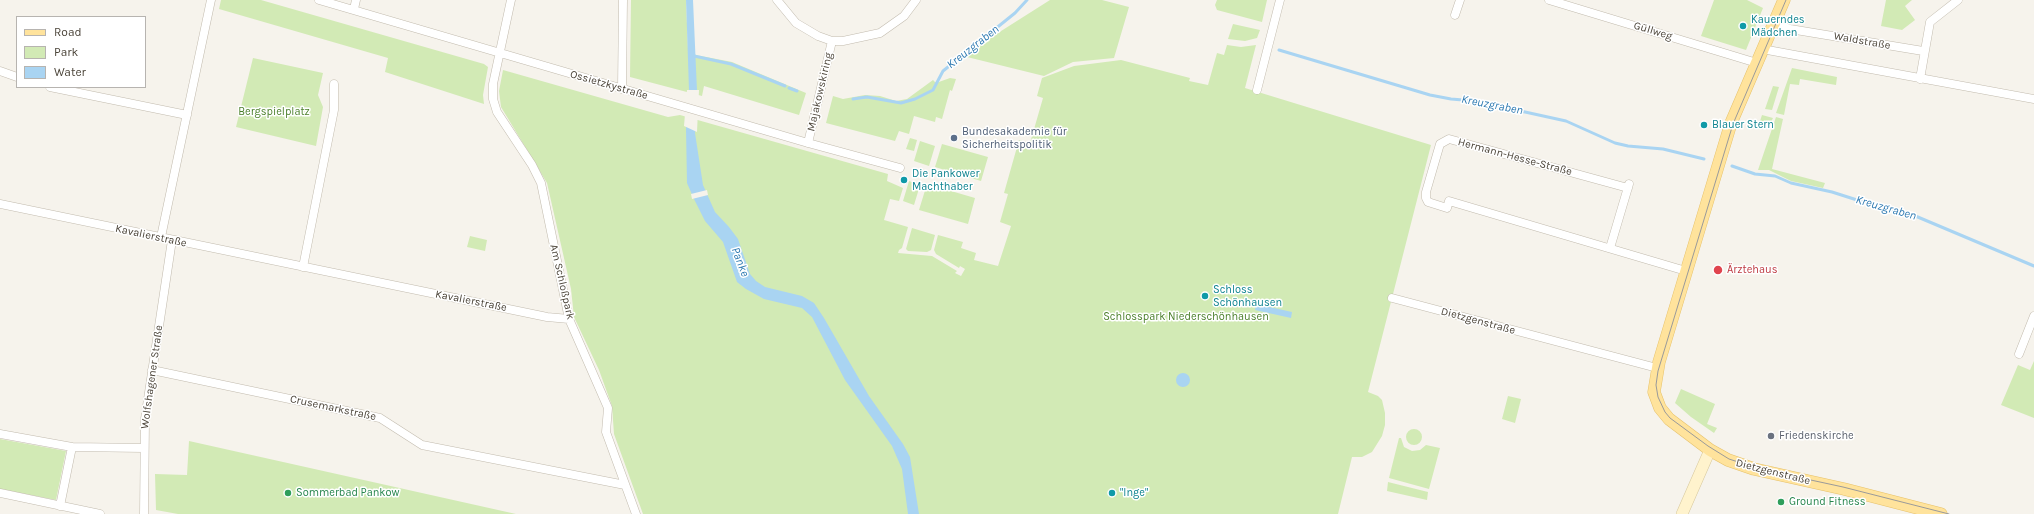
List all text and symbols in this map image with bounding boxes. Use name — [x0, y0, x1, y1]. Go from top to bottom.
place label: Kauerndes Mädchen — [1751, 13, 1805, 39]
legend — [16, 16, 146, 88]
street label: Güllweg — [1632, 19, 1674, 43]
marker: Kauerndes Mädchen — [1738, 21, 1748, 31]
water label: Kreuzgraben — [944, 22, 1002, 72]
text: Road — [54, 25, 82, 39]
street label: Waldstraße — [1833, 30, 1891, 52]
text: Park — [54, 45, 78, 59]
street label: Majakowskiring — [805, 51, 835, 133]
text: Water — [54, 65, 86, 79]
street label: Ossietzkystraße — [569, 68, 649, 102]
water label: Kreuzgraben — [1460, 92, 1524, 118]
park label: Bergspielplatz — [238, 105, 310, 119]
place label: Blauer Stern — [1712, 118, 1774, 132]
marker: Blauer Stern — [1699, 120, 1709, 130]
place label: Bundesakademie für Sicherheitspolitik — [962, 125, 1067, 151]
marker: Bundesakademie für Sicherheitspolitik — [949, 133, 959, 143]
street label: Hermann-Hesse-Straße — [1456, 135, 1574, 179]
place label: Die Pankower Machthaber — [912, 167, 979, 193]
marker: Die Pankower Machthaber — [899, 175, 909, 185]
water label: Kreuzgraben — [1854, 192, 1918, 224]
street label: Kavalierstraße — [114, 222, 188, 250]
street label: Am Schloßpark — [547, 243, 577, 321]
water label: Panke — [728, 245, 752, 279]
place label: Ärztehaus — [1727, 263, 1777, 277]
marker: Ärztehaus — [1712, 264, 1724, 276]
place label: Schloss Schönhausen — [1213, 283, 1282, 309]
street label: Kavalierstraße — [434, 288, 508, 314]
marker: Schloss Schönhausen — [1200, 291, 1210, 301]
street label: Dietzgenstraße — [1439, 305, 1517, 337]
park label: Schlosspark Niederschönhausen — [1103, 310, 1269, 324]
street label: Wolfshagener Straße — [138, 324, 166, 430]
street label: Crusemarkstraße — [289, 392, 377, 424]
place label: Friedenskirche — [1779, 429, 1854, 443]
marker: Friedenskirche — [1766, 431, 1776, 441]
street label: Dietzgenstraße — [1734, 456, 1812, 488]
place label: Sommerbad Pankow — [296, 486, 400, 500]
place label: "Inge" — [1120, 486, 1148, 500]
marker: Sommerbad Pankow — [283, 488, 293, 498]
marker: "Inge" — [1107, 488, 1117, 498]
place label: Ground Fitness — [1789, 495, 1866, 509]
marker: Ground Fitness — [1776, 497, 1786, 507]

